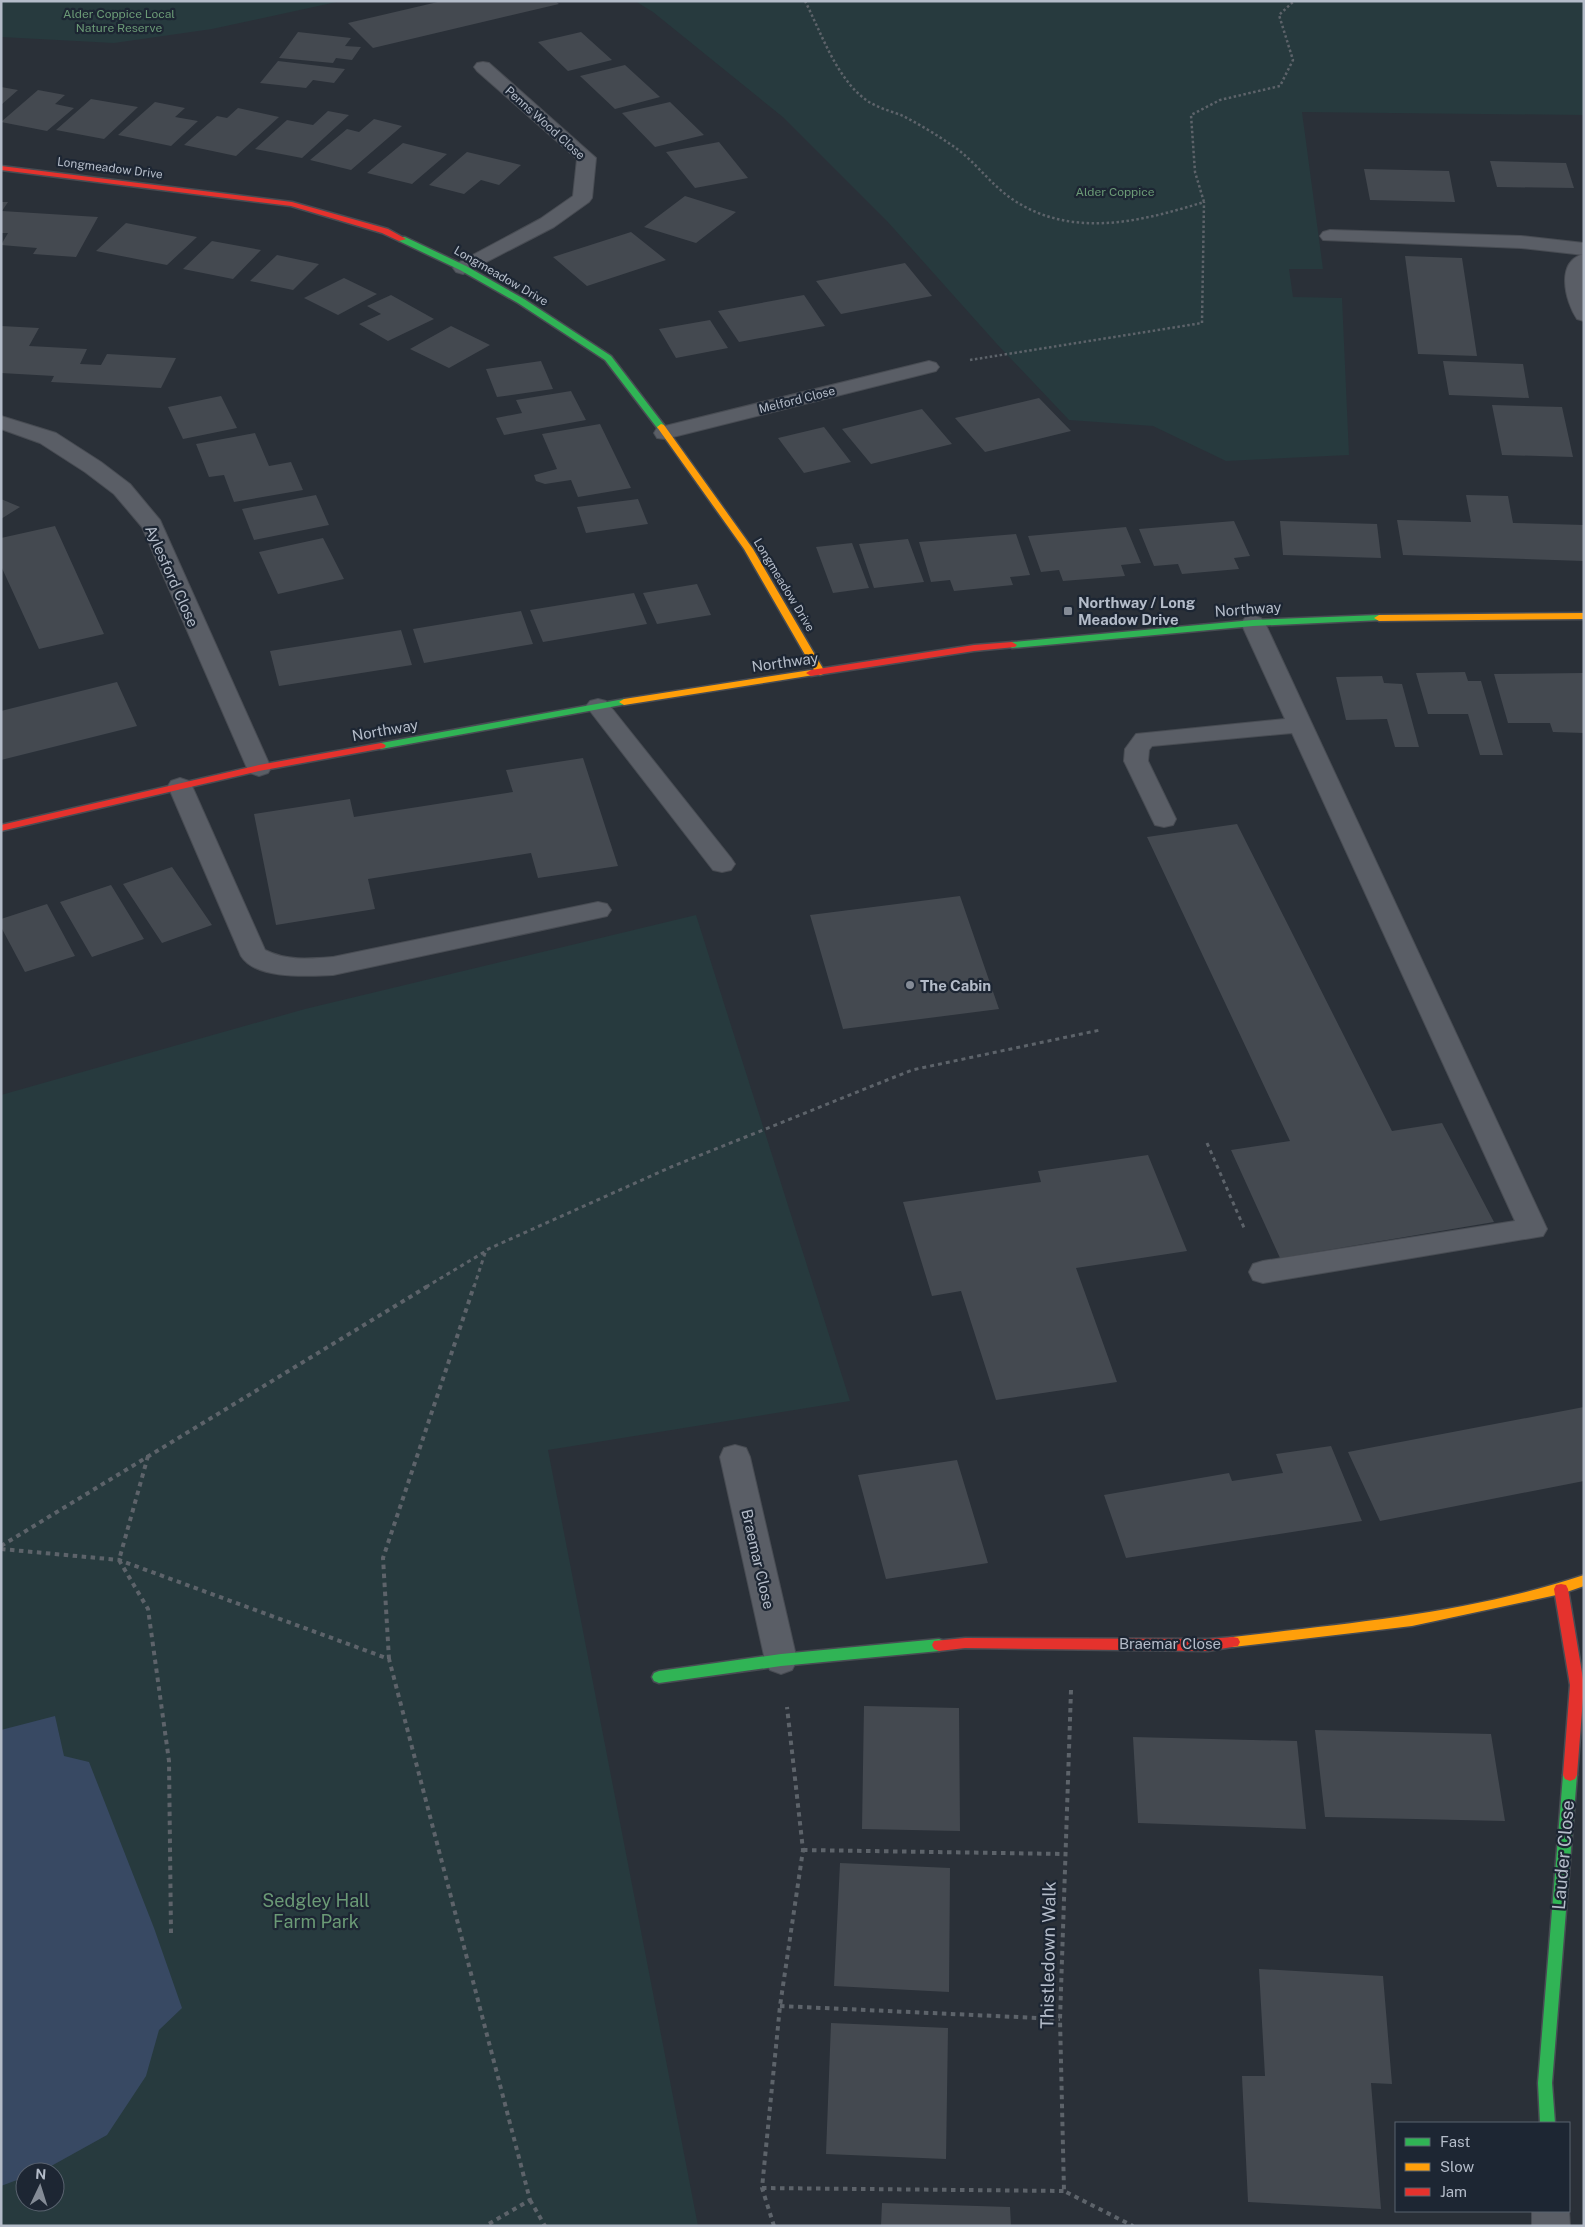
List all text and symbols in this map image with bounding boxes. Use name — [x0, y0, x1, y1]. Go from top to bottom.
park label: Alder Coppice Local Nature Reserve — [63, 7, 175, 35]
street label: Penns Wood Close — [502, 83, 588, 163]
street label: Longmeadow Drive — [56, 155, 164, 181]
park label: Alder Coppice — [1076, 185, 1155, 199]
street label: Longmeadow Drive — [451, 243, 551, 309]
street label: Melford Close — [757, 384, 837, 416]
street label: Aylesford Close — [142, 522, 202, 630]
street label: Longmeadow Drive — [751, 536, 818, 634]
place label: Northway / Long Meadow Drive — [1078, 594, 1196, 628]
street label: Northway — [1214, 598, 1282, 620]
marker: Northway / Long Meadow Drive — [1062, 605, 1074, 617]
street label: Northway — [751, 649, 819, 675]
street label: Northway — [350, 716, 420, 744]
place label: The Cabin — [920, 977, 991, 994]
marker: The Cabin — [904, 979, 916, 991]
street label: Braemar Close — [738, 1507, 778, 1611]
street label: Braemar Close — [1119, 1635, 1221, 1652]
street label: Lauder Close — [1548, 1799, 1578, 1911]
street label: Thistledown Walk — [1036, 1881, 1060, 2029]
park label: Sedgley Hall Farm Park — [262, 1890, 370, 1932]
legend — [1395, 2122, 1570, 2212]
text: Fast — [1440, 2133, 1470, 2150]
text: Slow — [1440, 2158, 1475, 2175]
north arrow — [15, 2162, 65, 2212]
text: N — [35, 2166, 47, 2182]
text: Jam — [1440, 2183, 1467, 2200]

